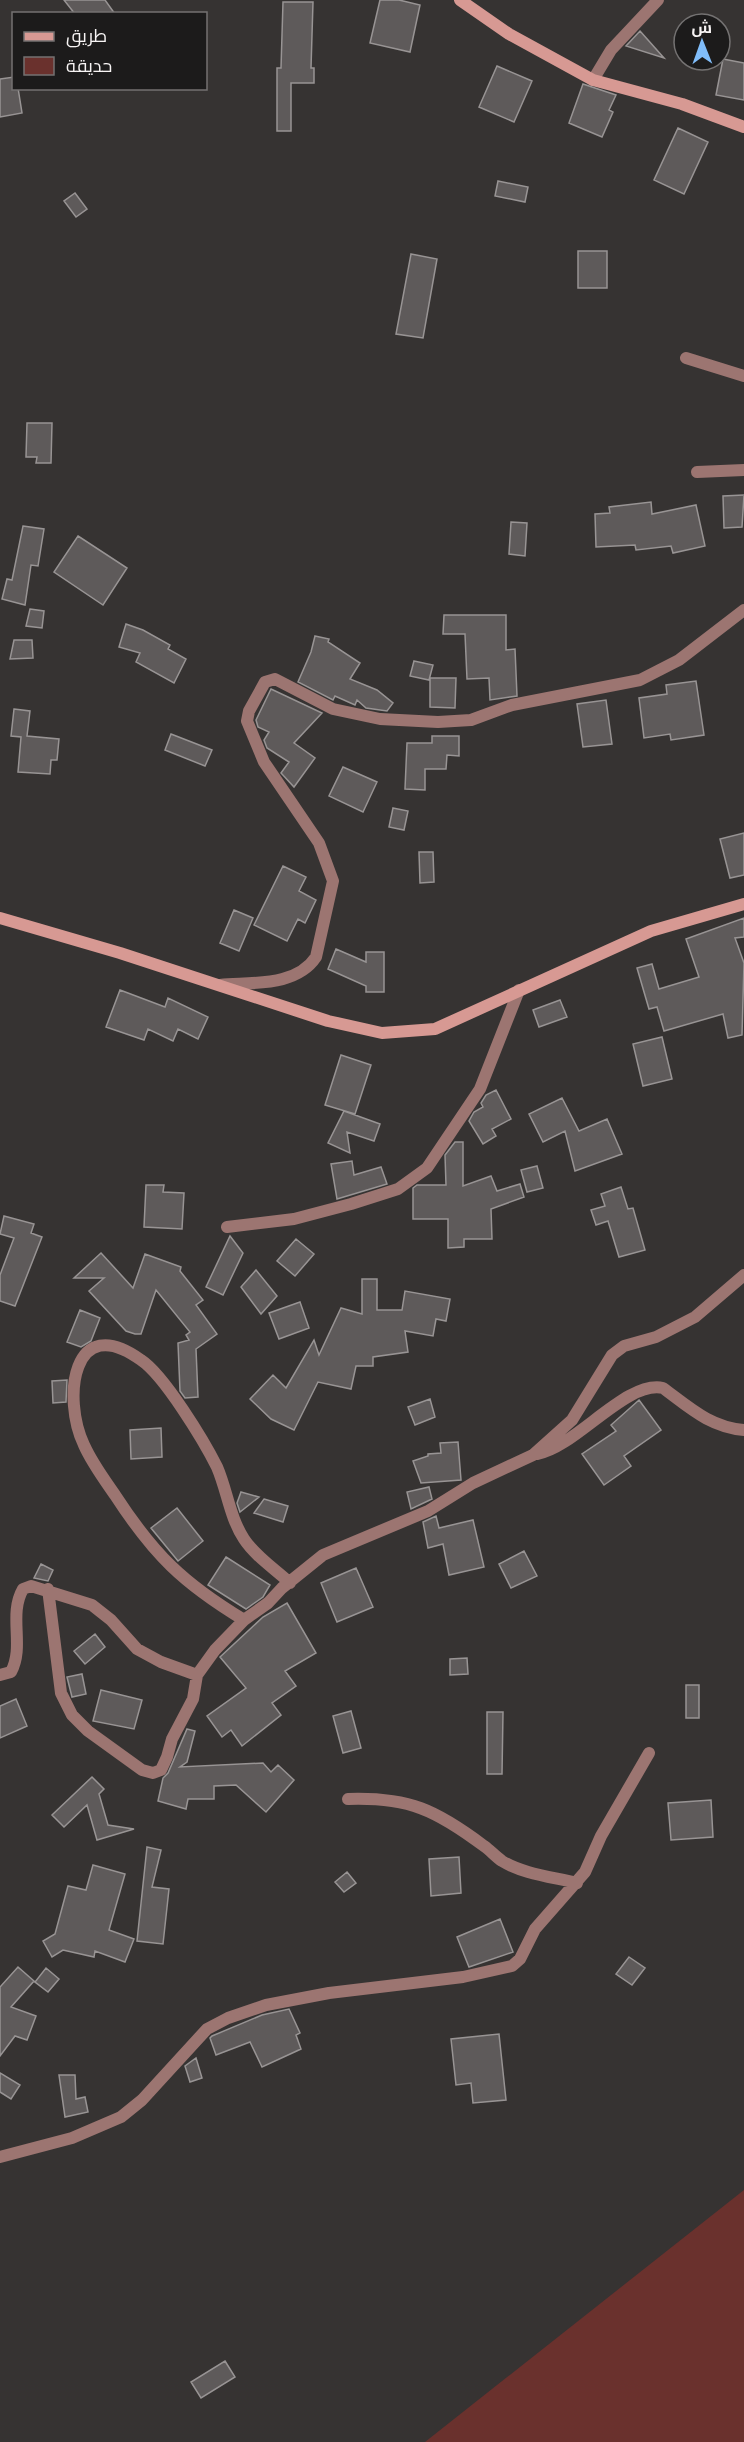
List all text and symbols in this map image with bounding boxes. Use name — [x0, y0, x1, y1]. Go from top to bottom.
legend — [12, 12, 207, 90]
north arrow — [672, 12, 732, 72]
text: ش — [691, 19, 712, 39]
text: طريق — [66, 26, 107, 49]
text: حديقة — [66, 56, 112, 79]

